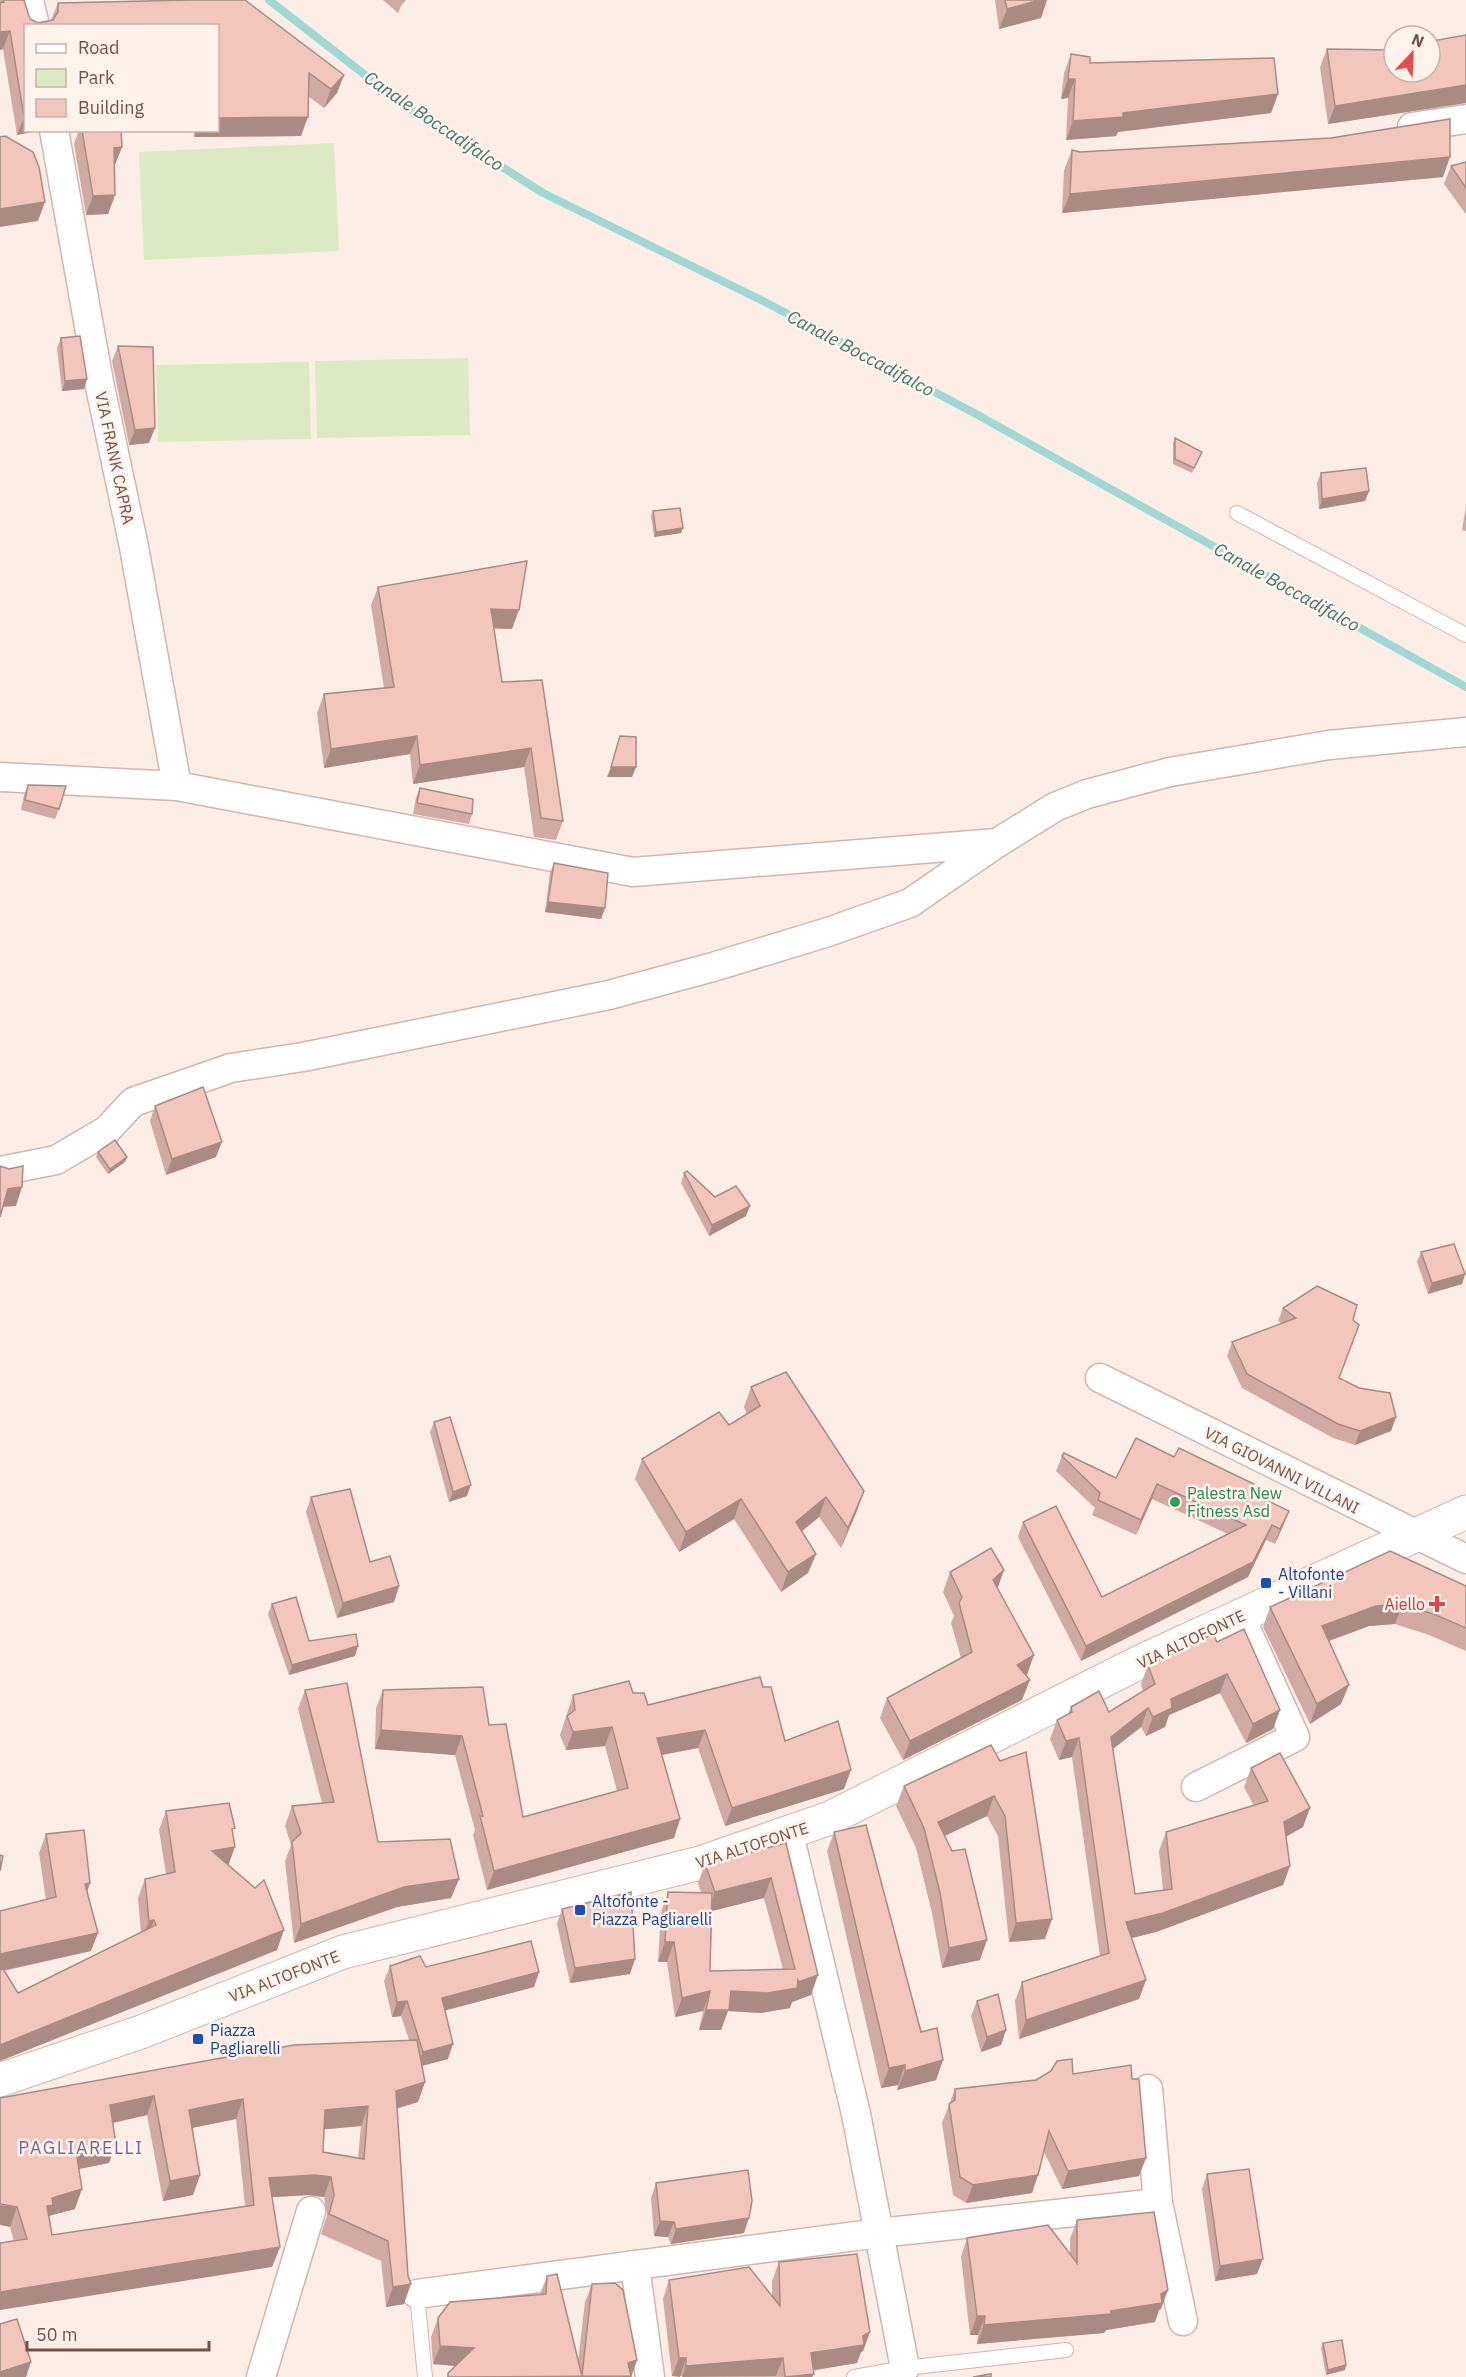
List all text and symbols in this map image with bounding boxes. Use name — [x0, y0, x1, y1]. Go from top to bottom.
legend — [24, 24, 219, 132]
north arrow — [1382, 24, 1442, 84]
text: N — [1409, 29, 1427, 52]
text: Road — [78, 36, 119, 59]
text: Park — [78, 66, 115, 89]
water label: Canale Boccadifalco — [360, 66, 508, 176]
text: Building — [78, 96, 145, 119]
water label: Canale Boccadifalco — [783, 304, 939, 402]
street label: VIA FRANK CAPRA — [91, 390, 139, 526]
water label: Canale Boccadifalco — [1210, 537, 1364, 637]
street label: VIA GIOVANNI VILLANI — [1201, 1422, 1363, 1518]
place label: Palestra New Fitness Asd — [1187, 1483, 1282, 1521]
marker: Palestra New Fitness Asd — [1168, 1495, 1182, 1509]
place label: Altofonte - Villani — [1278, 1564, 1345, 1602]
marker: Altofonte - Villani — [1259, 1576, 1273, 1590]
place label: Aiello — [1384, 1594, 1425, 1614]
marker: Aiello — [1430, 1597, 1444, 1611]
street label: VIA ALTOFONTE — [1134, 1605, 1248, 1673]
street label: VIA ALTOFONTE — [693, 1817, 811, 1873]
place label: Altofonte - Piazza Pagliarelli — [592, 1891, 712, 1929]
marker: Altofonte - Piazza Pagliarelli — [573, 1903, 587, 1917]
street label: VIA ALTOFONTE — [226, 1946, 342, 2006]
place label: Piazza Pagliarelli — [210, 2020, 281, 2058]
marker: Piazza Pagliarelli — [191, 2032, 205, 2046]
district label: PAGLIARELLI — [18, 2136, 144, 2159]
scale bar — [27, 2314, 208, 2352]
text: 50 m — [36, 2323, 78, 2346]

